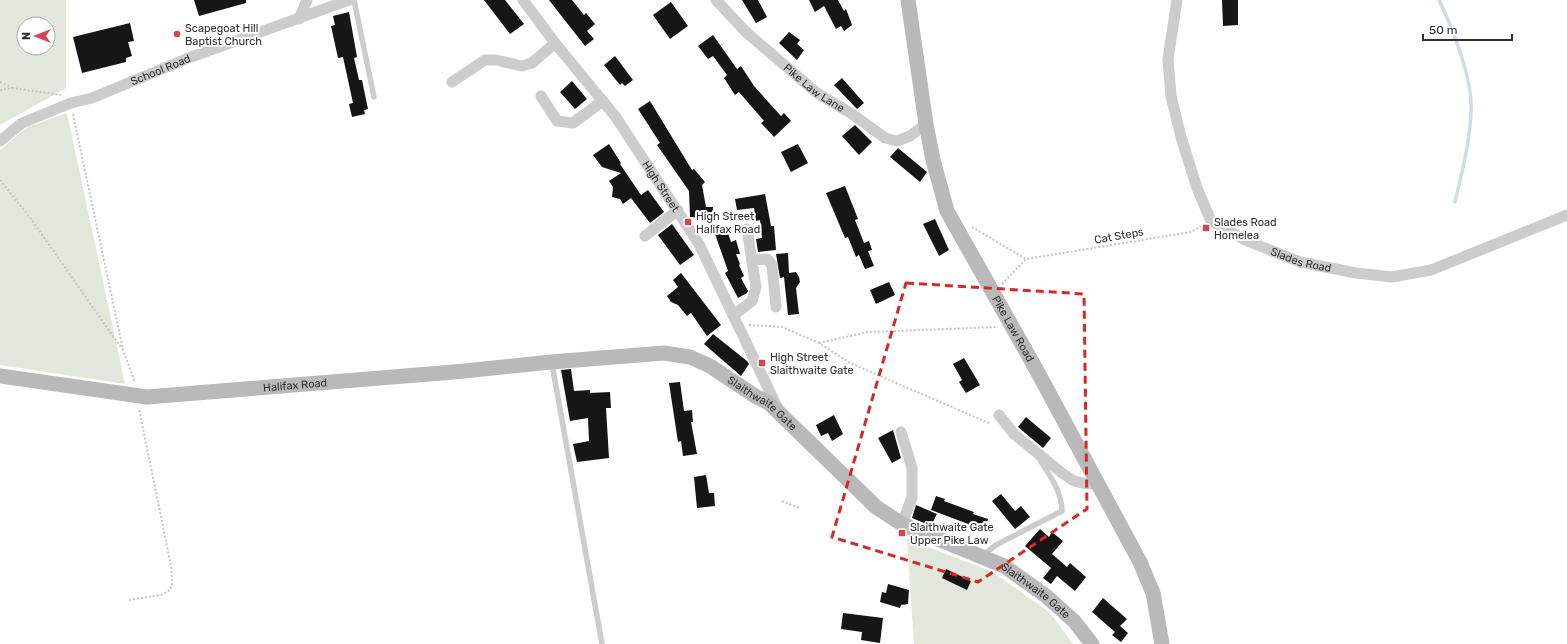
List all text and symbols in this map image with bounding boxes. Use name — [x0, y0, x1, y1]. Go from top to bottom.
north arrow — [16, 16, 56, 56]
scale bar — [1423, 16, 1512, 42]
place label: Scapegoat Hill Baptist Church — [185, 22, 262, 48]
text: 50 m — [1429, 23, 1457, 37]
marker: Scapegoat Hill Baptist Church — [172, 29, 182, 39]
text: N — [20, 32, 33, 40]
street label: School Road — [128, 51, 192, 88]
street label: Pike Law Lane — [781, 61, 847, 114]
street label: High Street — [640, 158, 683, 215]
place label: High Street Halifax Road — [696, 210, 760, 236]
place label: Slades Road Homelea — [1214, 216, 1277, 242]
marker: High Street Halifax Road — [683, 217, 693, 227]
marker: Slades Road Homelea — [1201, 223, 1211, 233]
street label: Cat Steps — [1093, 225, 1145, 247]
street label: Slades Road — [1269, 245, 1333, 275]
street label: Pike Law Road — [990, 293, 1037, 364]
place label: High Street Slaithwaite Gate — [770, 351, 854, 377]
marker: High Street Slaithwaite Gate — [757, 358, 767, 368]
street label: Slaithwaite Gate — [725, 373, 800, 433]
street label: Halifax Road — [262, 376, 328, 394]
place label: Slaithwaite Gate Upper Pike Law — [910, 521, 994, 547]
marker: Slaithwaite Gate Upper Pike Law — [897, 528, 907, 538]
street label: Slaithwaite Gate — [999, 560, 1073, 621]

